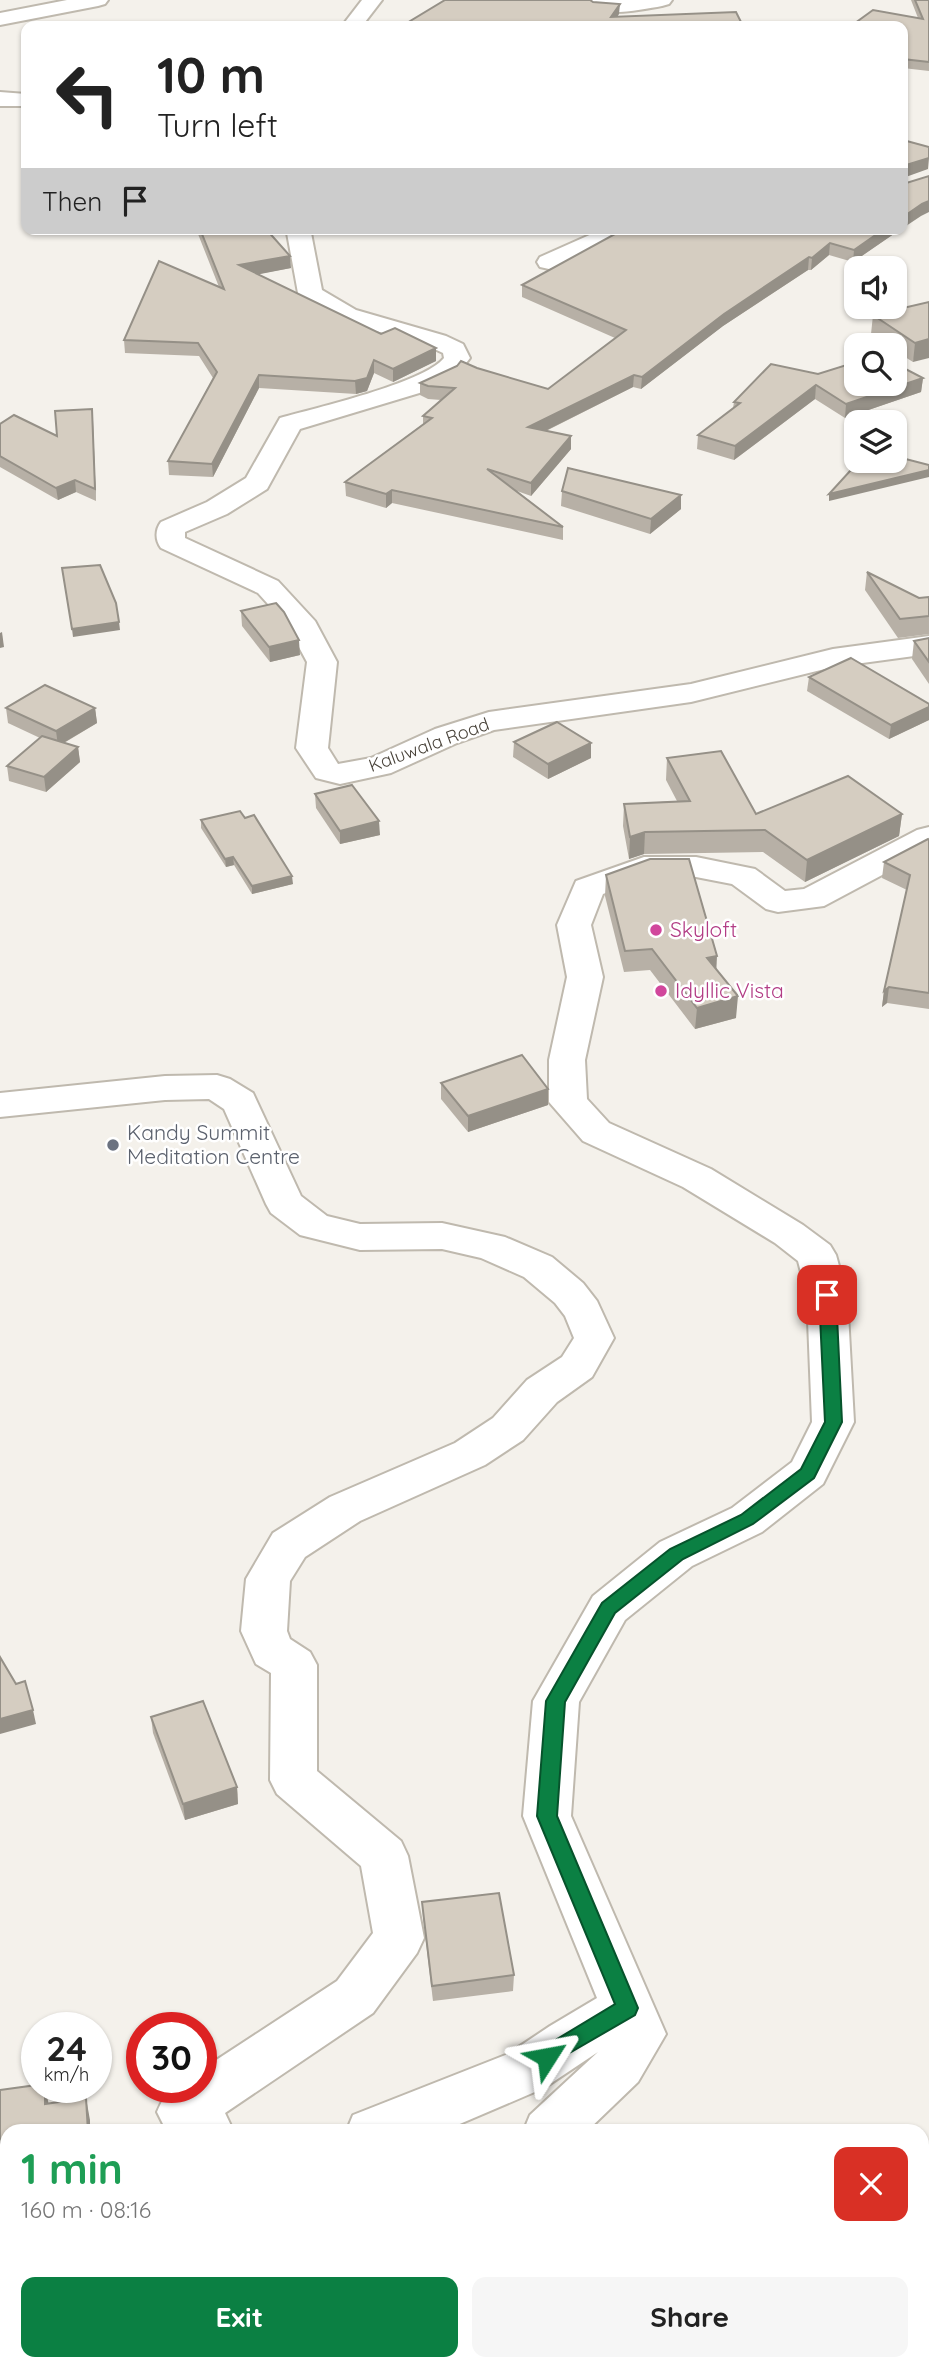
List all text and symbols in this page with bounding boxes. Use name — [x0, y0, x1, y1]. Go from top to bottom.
text: 10 m — [157, 44, 265, 105]
icon: left — [42, 49, 133, 140]
text: Turn left — [157, 105, 278, 145]
icon: arrive — [116, 182, 154, 220]
text: Then — [42, 185, 102, 218]
map controls — [844, 256, 907, 473]
button: sound — [844, 256, 907, 319]
button: search — [844, 333, 907, 396]
button: layers — [844, 410, 907, 473]
street label: Kaluwala Road — [365, 712, 492, 777]
place label: Skyloft — [670, 916, 737, 942]
marker: Skyloft — [648, 922, 664, 938]
place label: Idyllic Vista — [675, 977, 784, 1003]
marker: Idyllic Vista — [653, 983, 669, 999]
place label: Kandy Summit Meditation Centre — [127, 1119, 300, 1169]
marker: Kandy Summit Meditation Centre — [105, 1137, 121, 1153]
pin — [797, 1265, 857, 1325]
icon: arrive — [808, 1276, 846, 1314]
speed limit sign: 30 — [126, 2012, 217, 2103]
position arrow — [510, 2020, 584, 2094]
text: 24 — [46, 2026, 87, 2070]
text: km/h — [44, 2063, 89, 2086]
text: 1 min — [21, 2142, 123, 2195]
button: close — [834, 2147, 908, 2221]
text: 160 m · 08:16 — [21, 2195, 151, 2224]
button: Exit — [21, 2277, 458, 2357]
button: Share — [472, 2277, 908, 2357]

